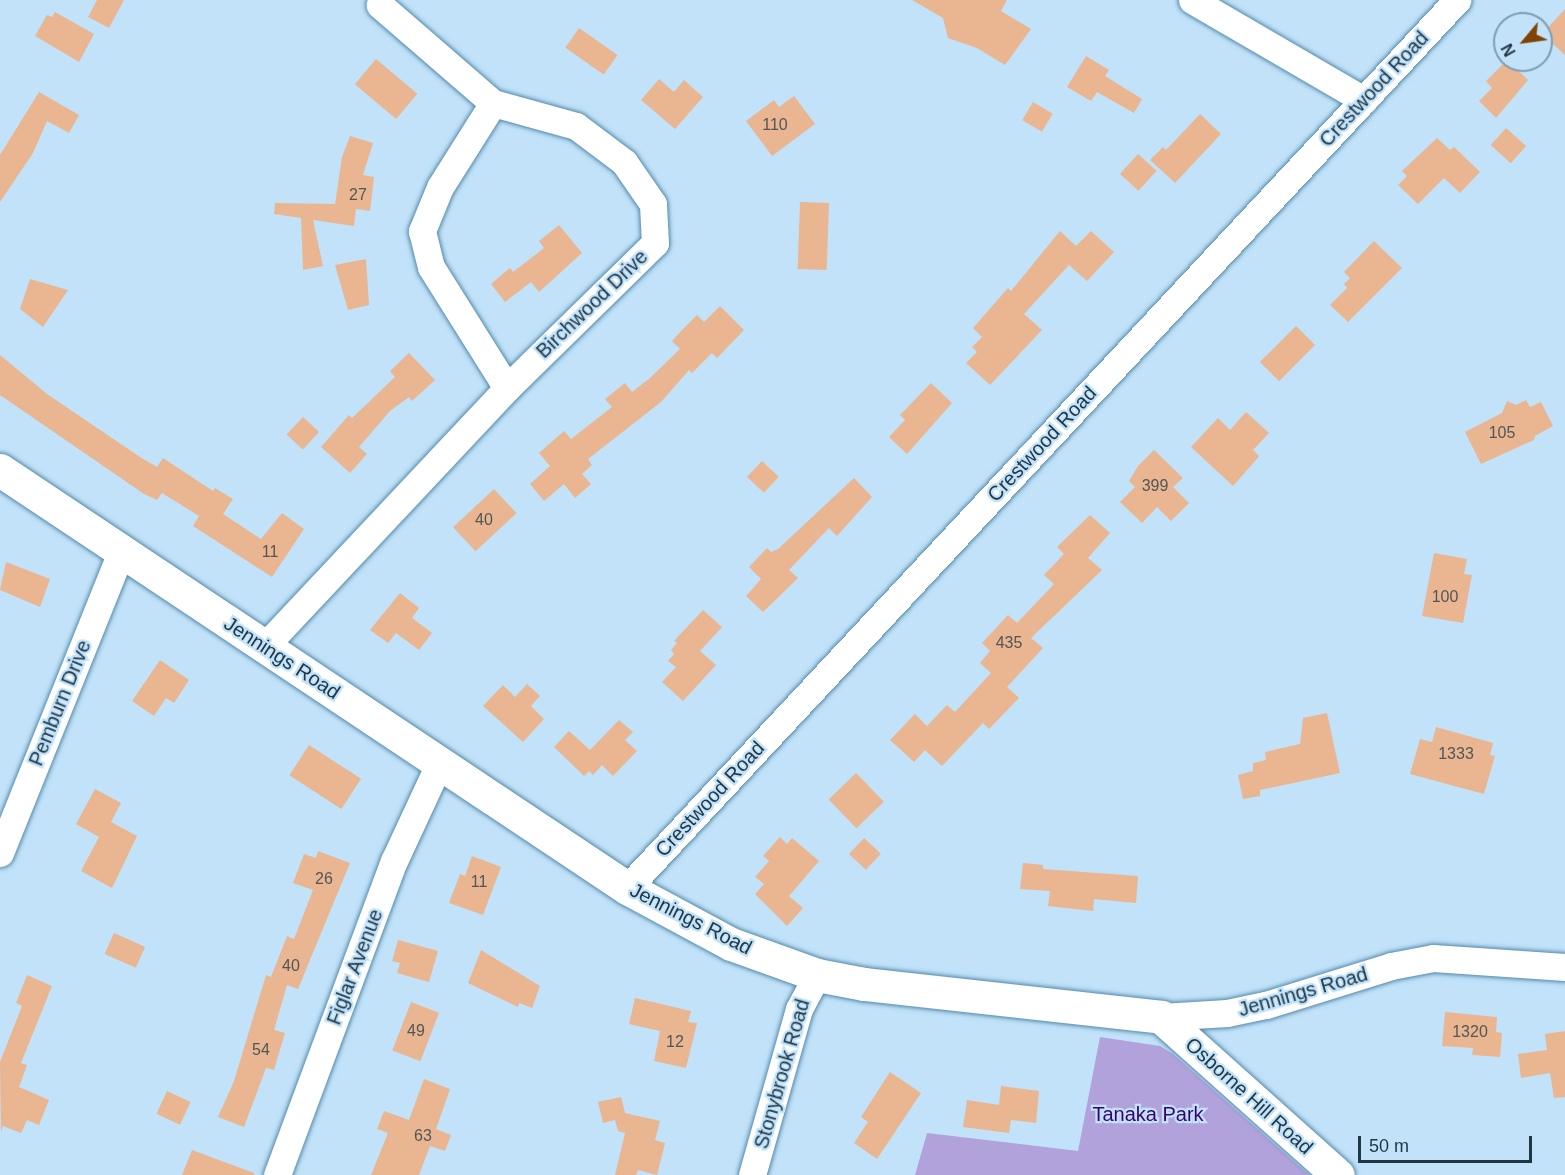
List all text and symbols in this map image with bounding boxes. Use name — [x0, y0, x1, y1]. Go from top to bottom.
north arrow — [1493, 12, 1553, 72]
street label: Crestwood Road — [1314, 26, 1434, 152]
text: N — [1498, 41, 1519, 59]
house number: 110 — [762, 115, 788, 135]
house number: 27 — [349, 185, 367, 205]
street label: Birchwood Drive — [531, 245, 653, 363]
street label: Crestwood Road — [982, 381, 1102, 507]
house number: 105 — [1489, 423, 1515, 443]
house number: 399 — [1142, 476, 1168, 496]
house number: 40 — [475, 510, 493, 530]
house number: 11 — [262, 542, 278, 562]
house number: 100 — [1432, 587, 1458, 607]
street label: Jennings Road — [220, 612, 344, 704]
house number: 435 — [996, 633, 1022, 653]
street label: Pemburn Drive — [24, 637, 96, 769]
street label: Crestwood Road — [650, 736, 770, 862]
house number: 1333 — [1438, 744, 1474, 764]
house number: 26 — [315, 869, 333, 889]
house number: 11 — [471, 872, 487, 892]
street label: Jennings Road — [626, 878, 756, 960]
street label: Figlar Avenue — [322, 905, 388, 1029]
house number: 40 — [282, 956, 300, 976]
street label: Jennings Road — [1236, 962, 1370, 1022]
street label: Stonybrook Road — [749, 996, 815, 1152]
house number: 49 — [407, 1021, 425, 1041]
house number: 1320 — [1452, 1022, 1488, 1042]
house number: 12 — [666, 1032, 684, 1052]
street label: Osborne Hill Road — [1180, 1032, 1318, 1160]
house number: 54 — [252, 1040, 270, 1060]
park label: Tanaka Park — [1092, 1102, 1204, 1126]
scale bar — [1361, 1124, 1535, 1162]
house number: 63 — [414, 1126, 432, 1146]
text: 50 m — [1369, 1136, 1409, 1156]

